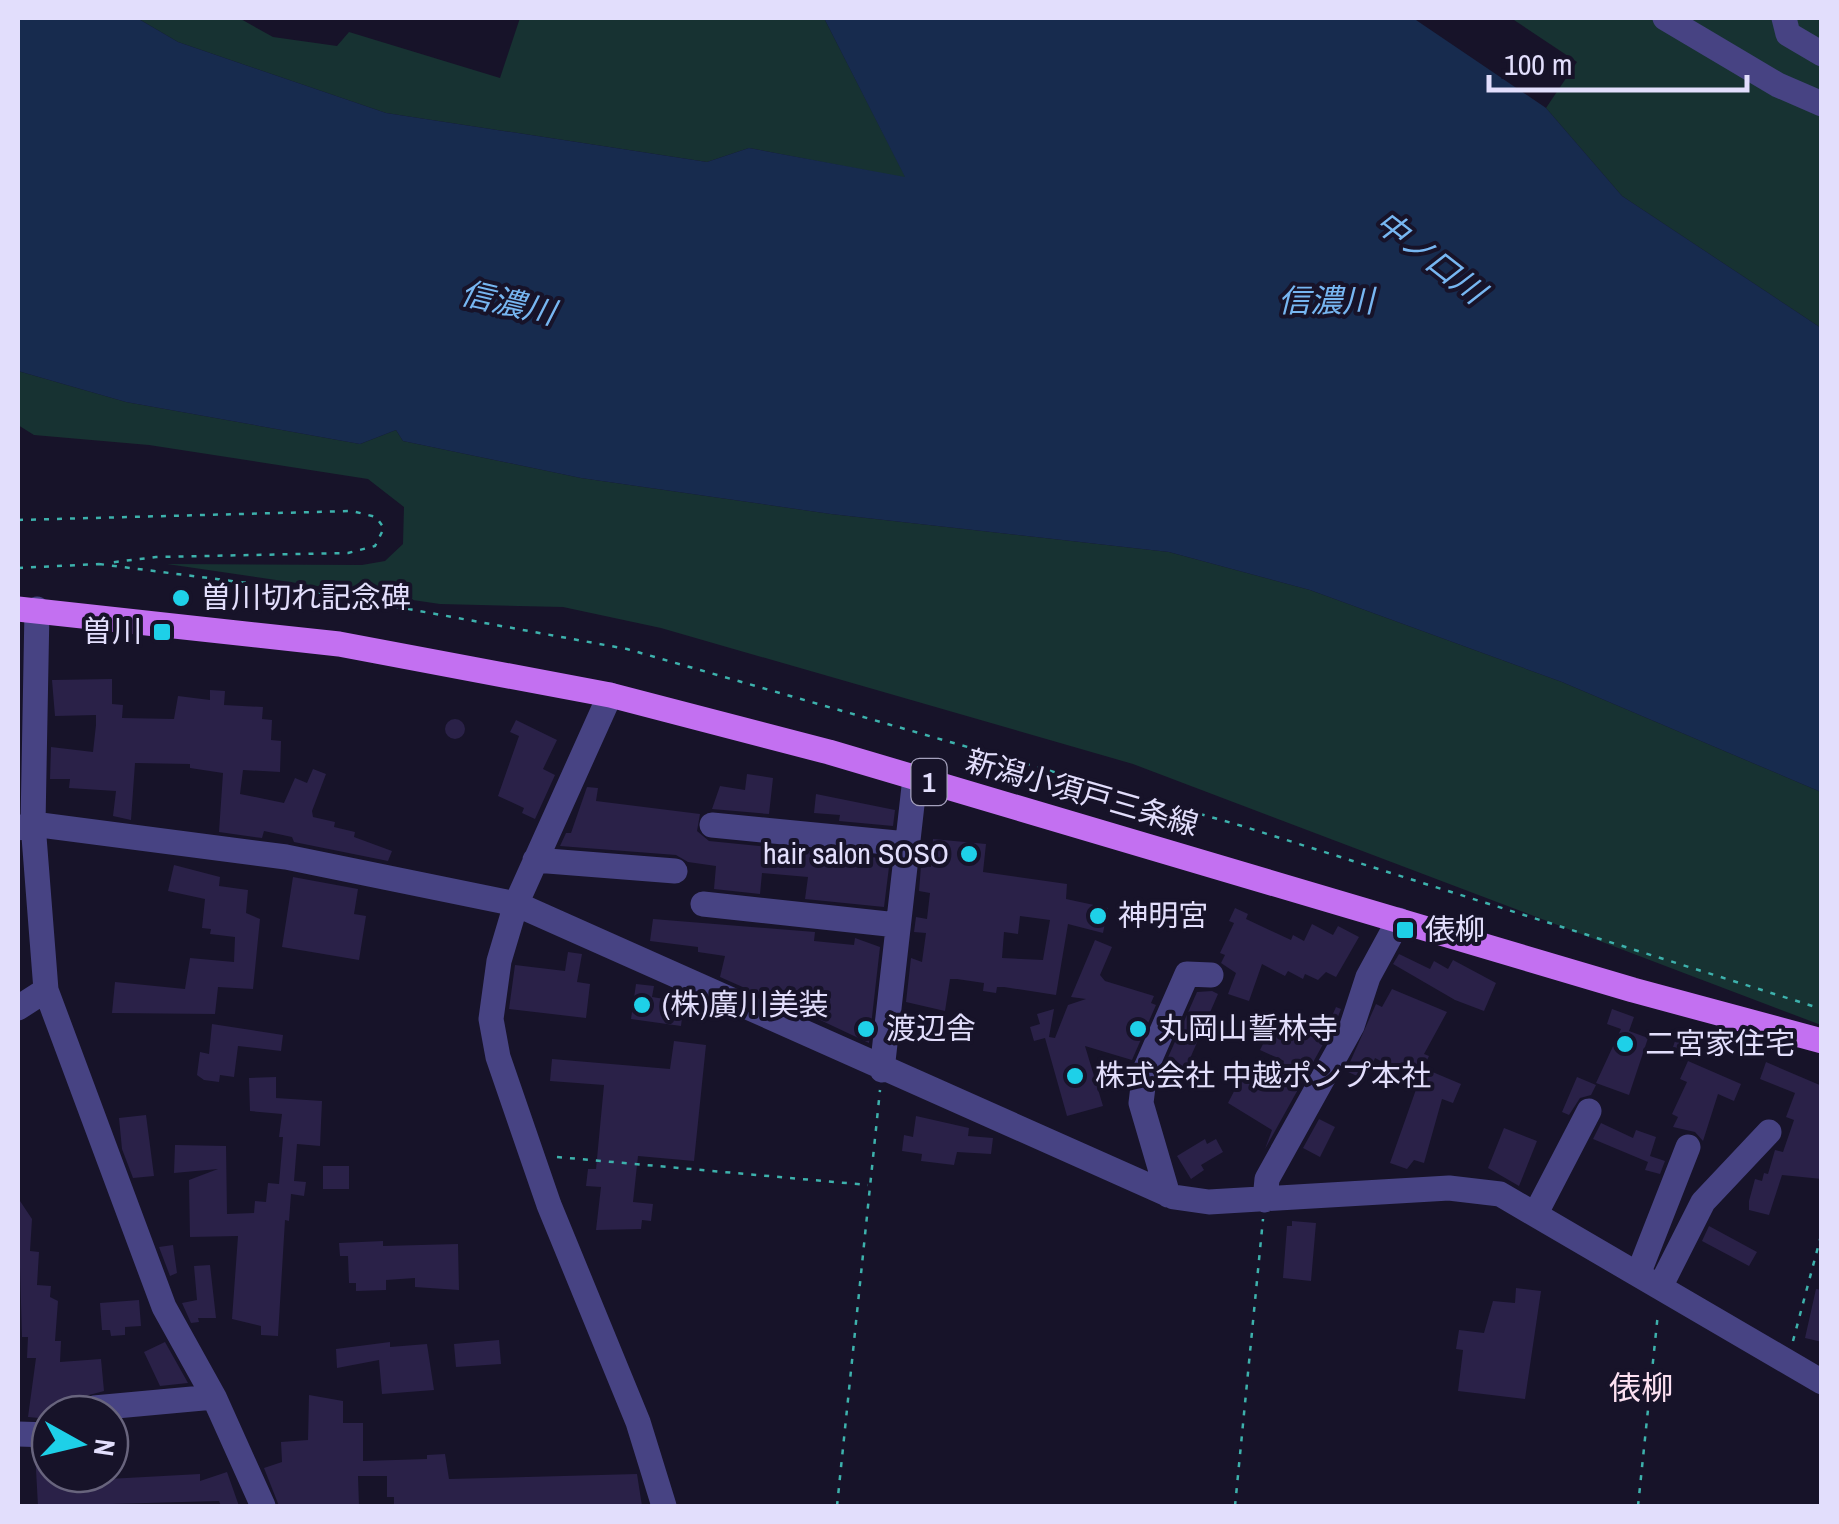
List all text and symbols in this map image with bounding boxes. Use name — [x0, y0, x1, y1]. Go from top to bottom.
scale bar — [1489, 30, 1746, 92]
text: 100 m — [1504, 44, 1572, 84]
water label: 中ノ口川 — [1367, 200, 1496, 315]
water label: 信濃川 — [456, 271, 563, 335]
water label: 信濃川 — [1278, 279, 1377, 322]
place label: 曽川切れ記念碑 — [201, 577, 411, 617]
marker: 曽川切れ記念碑 — [170, 587, 192, 609]
place label: 曽川 — [82, 611, 142, 651]
marker: 曽川 — [151, 621, 173, 643]
street label: 新潟小須戸三条線 — [961, 740, 1203, 844]
road number: 1 — [912, 759, 946, 805]
place label: hair salon SOSO — [763, 833, 949, 873]
marker: hair salon SOSO — [958, 843, 980, 865]
place label: 神明宮 — [1118, 895, 1208, 935]
marker: 神明宮 — [1087, 905, 1109, 927]
place label: 俵柳 — [1425, 909, 1485, 949]
marker: 俵柳 — [1394, 919, 1416, 941]
place label: (株)廣川美装 — [662, 984, 828, 1024]
marker: (株)廣川美装 — [631, 994, 653, 1016]
place label: 渡辺舎 — [886, 1008, 976, 1048]
place label: 丸岡山誓林寺 — [1158, 1008, 1338, 1048]
marker: 渡辺舎 — [855, 1018, 877, 1040]
marker: 丸岡山誓林寺 — [1127, 1018, 1149, 1040]
place label: 二宮家住宅 — [1645, 1023, 1795, 1063]
marker: 二宮家住宅 — [1614, 1033, 1636, 1055]
place label: 株式会社 中越ポンプ本社 — [1095, 1055, 1431, 1095]
marker: 株式会社 中越ポンプ本社 — [1064, 1065, 1086, 1087]
district label: 俵柳 — [1609, 1366, 1673, 1409]
north arrow — [30, 1394, 130, 1494]
text: N — [85, 1437, 125, 1458]

